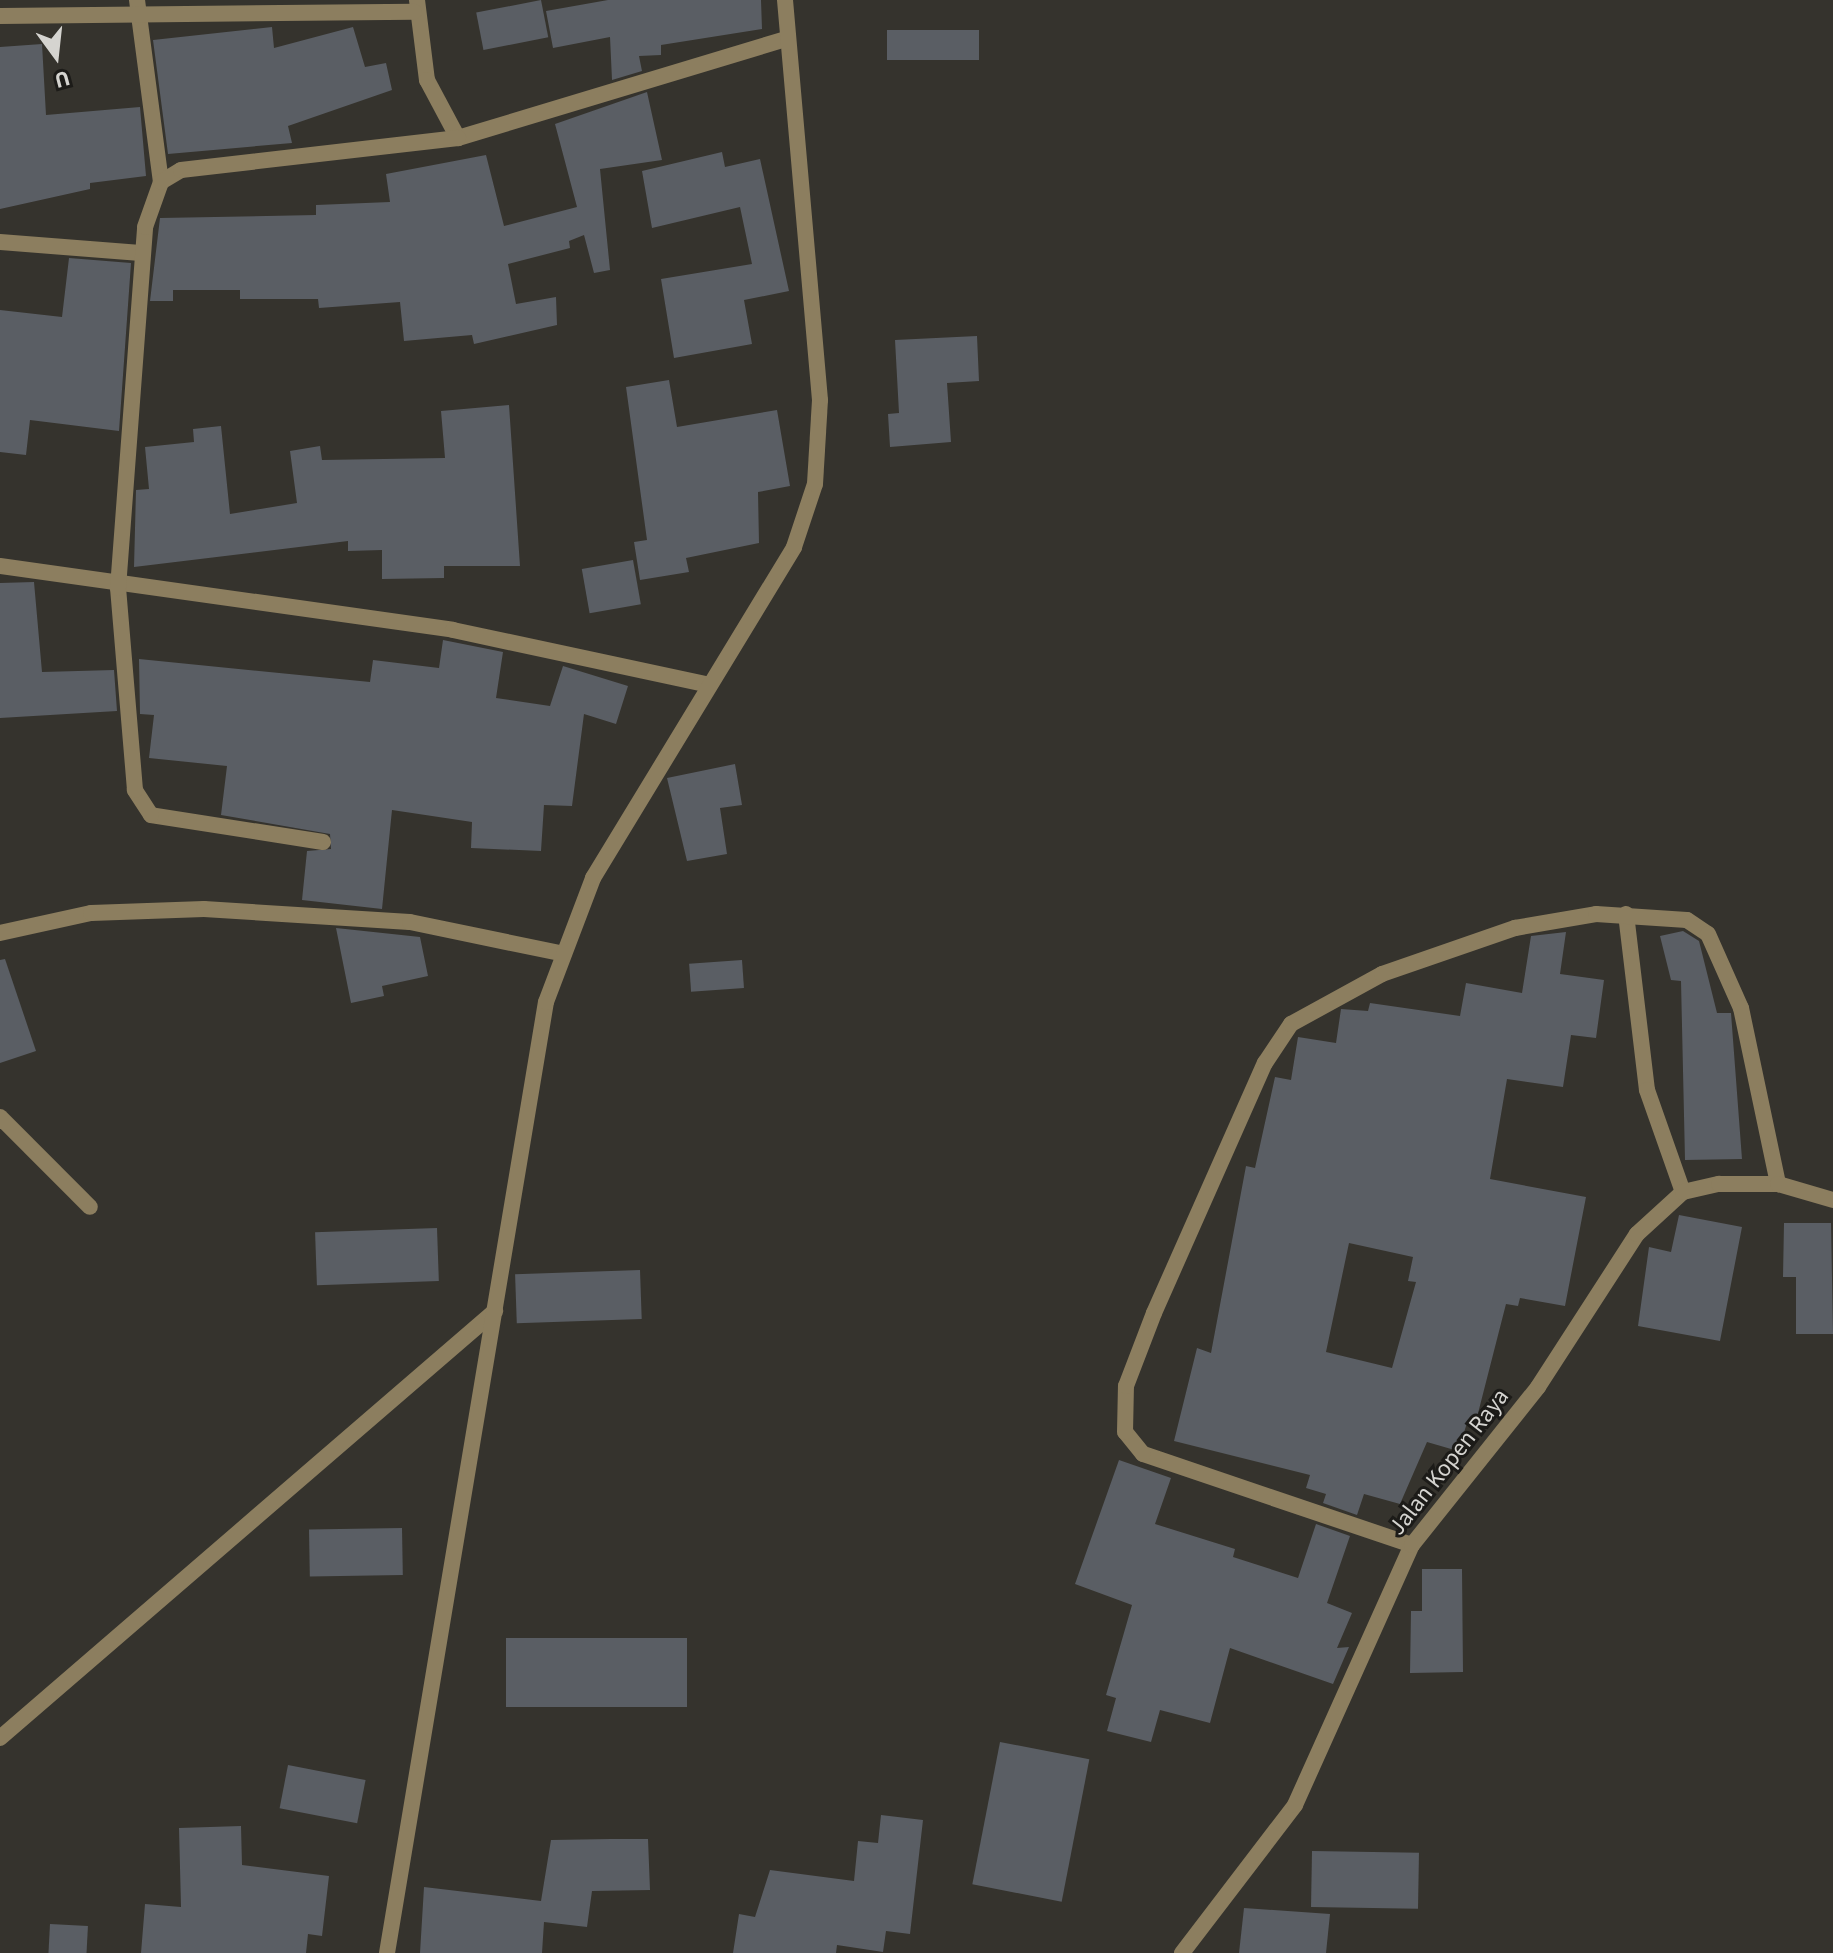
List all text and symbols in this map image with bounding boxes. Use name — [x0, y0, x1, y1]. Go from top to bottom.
north arrow — [16, 16, 96, 96]
text: U — [51, 62, 73, 97]
street label: Jalan Kopen Raya — [1383, 1383, 1515, 1541]

